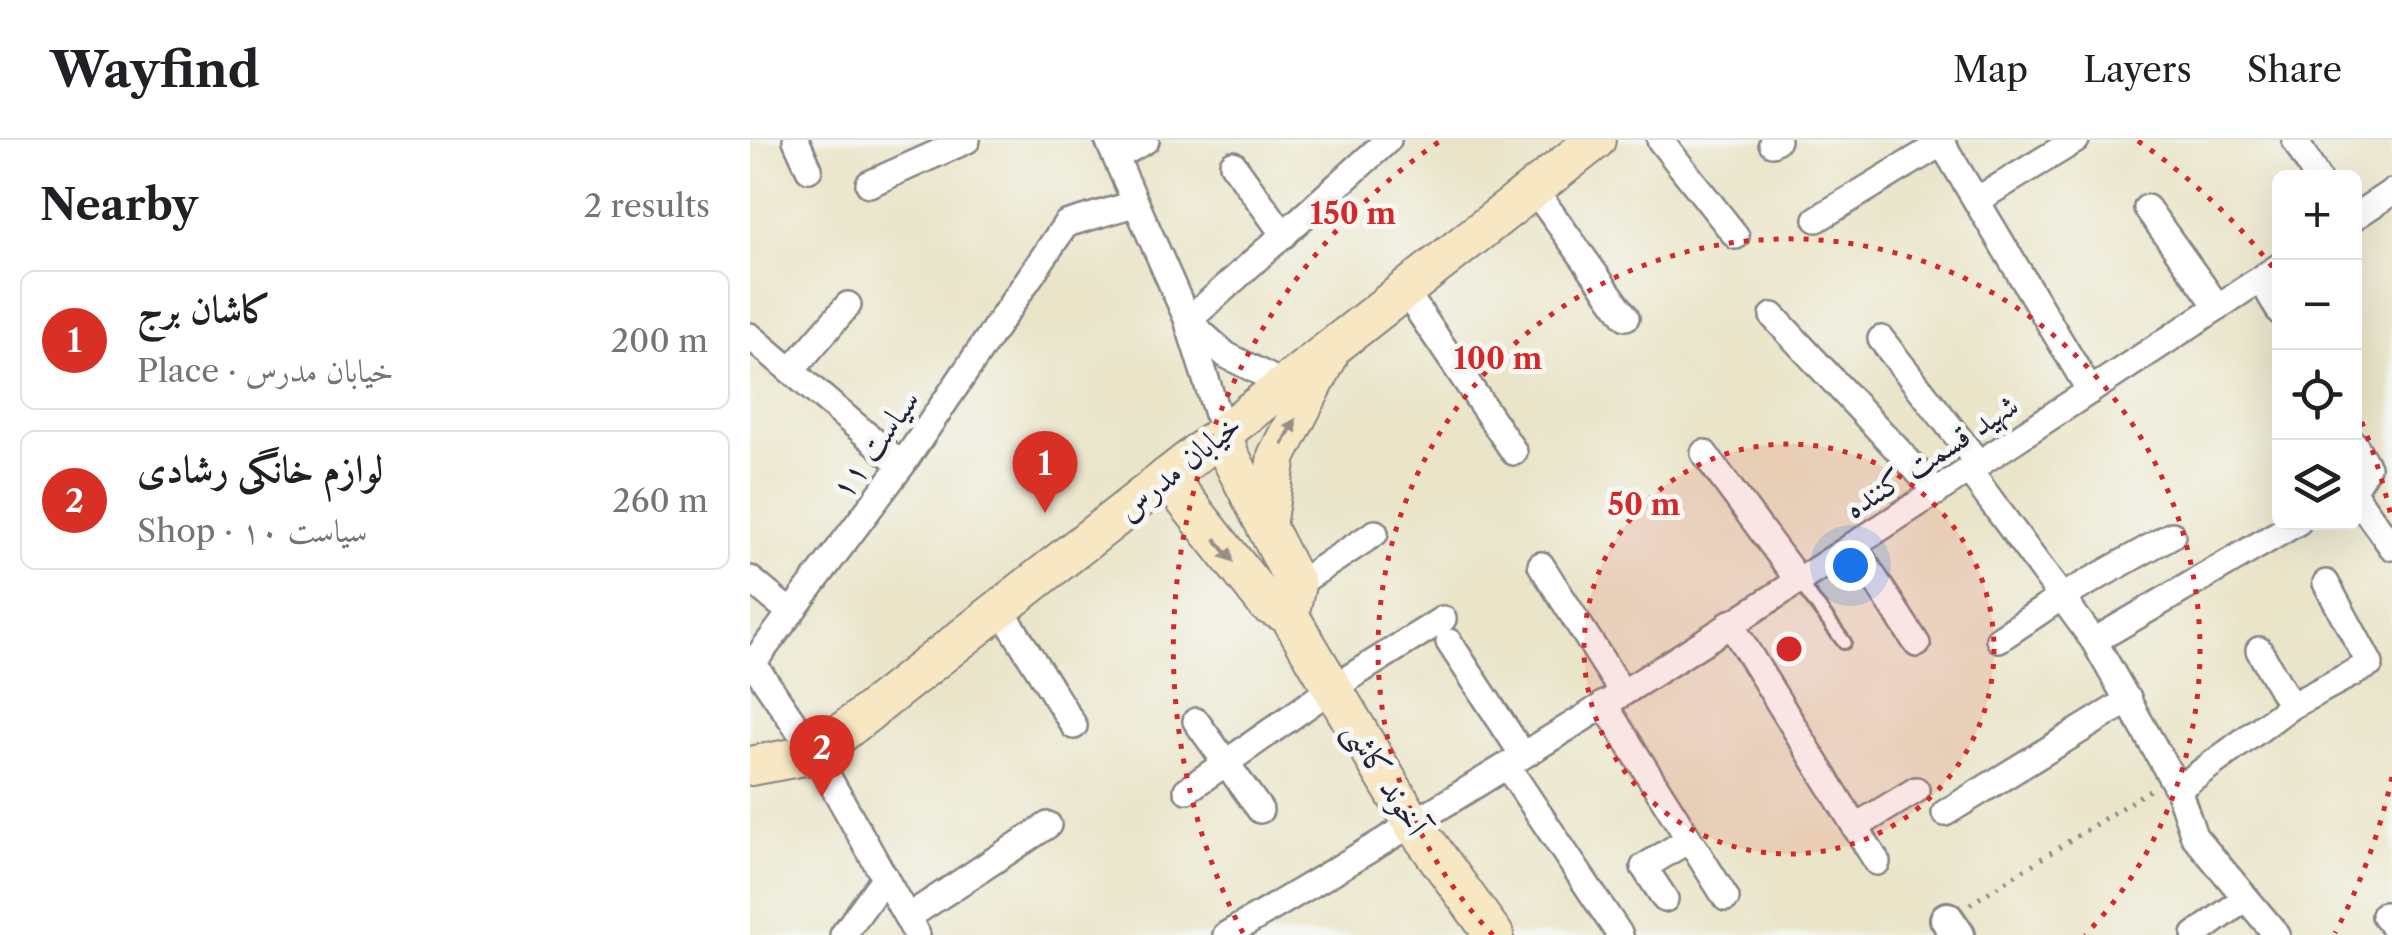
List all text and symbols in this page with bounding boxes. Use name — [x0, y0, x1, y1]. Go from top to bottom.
text: Wayfind — [50, 40, 260, 99]
text: Map — [1953, 48, 2028, 91]
text: Layers — [2083, 48, 2192, 91]
text: Share — [2247, 48, 2342, 91]
map controls — [2272, 170, 2362, 530]
button: + — [2272, 170, 2362, 260]
text: Nearby — [40, 179, 198, 231]
text: 2 results — [584, 186, 710, 225]
text: 150 m — [1310, 195, 1396, 232]
button: − — [2272, 260, 2362, 350]
text: کاشان برج — [137, 285, 271, 332]
text: 1 — [67, 321, 82, 360]
text: 200 m — [611, 321, 708, 360]
text: 100 m — [1454, 340, 1543, 377]
button: locate — [2272, 350, 2362, 440]
text: Place · خیابان مدرس — [137, 351, 394, 390]
street label: سیاست ۱۱ — [822, 381, 927, 506]
street label: شهید قسمت کننده — [1836, 385, 2026, 528]
street label: خیابان مدرس — [1109, 405, 1249, 528]
one-way arrow — [1280, 418, 1297, 447]
pin: 1 — [1012, 430, 1078, 513]
button: layers — [2272, 440, 2362, 530]
text: لوازم خانگی رشادی — [137, 445, 383, 492]
text: 2 — [65, 481, 84, 520]
text: 260 m — [612, 481, 708, 520]
text: 50 m — [1607, 486, 1681, 523]
text: Shop · سیاست ۱۰ — [137, 511, 367, 550]
one-way arrow — [1214, 537, 1234, 563]
your location — [1825, 540, 1876, 591]
centre of rings — [1771, 631, 1807, 667]
street label: آخوند کاشی — [1333, 713, 1438, 847]
pin: 2 — [790, 714, 854, 797]

